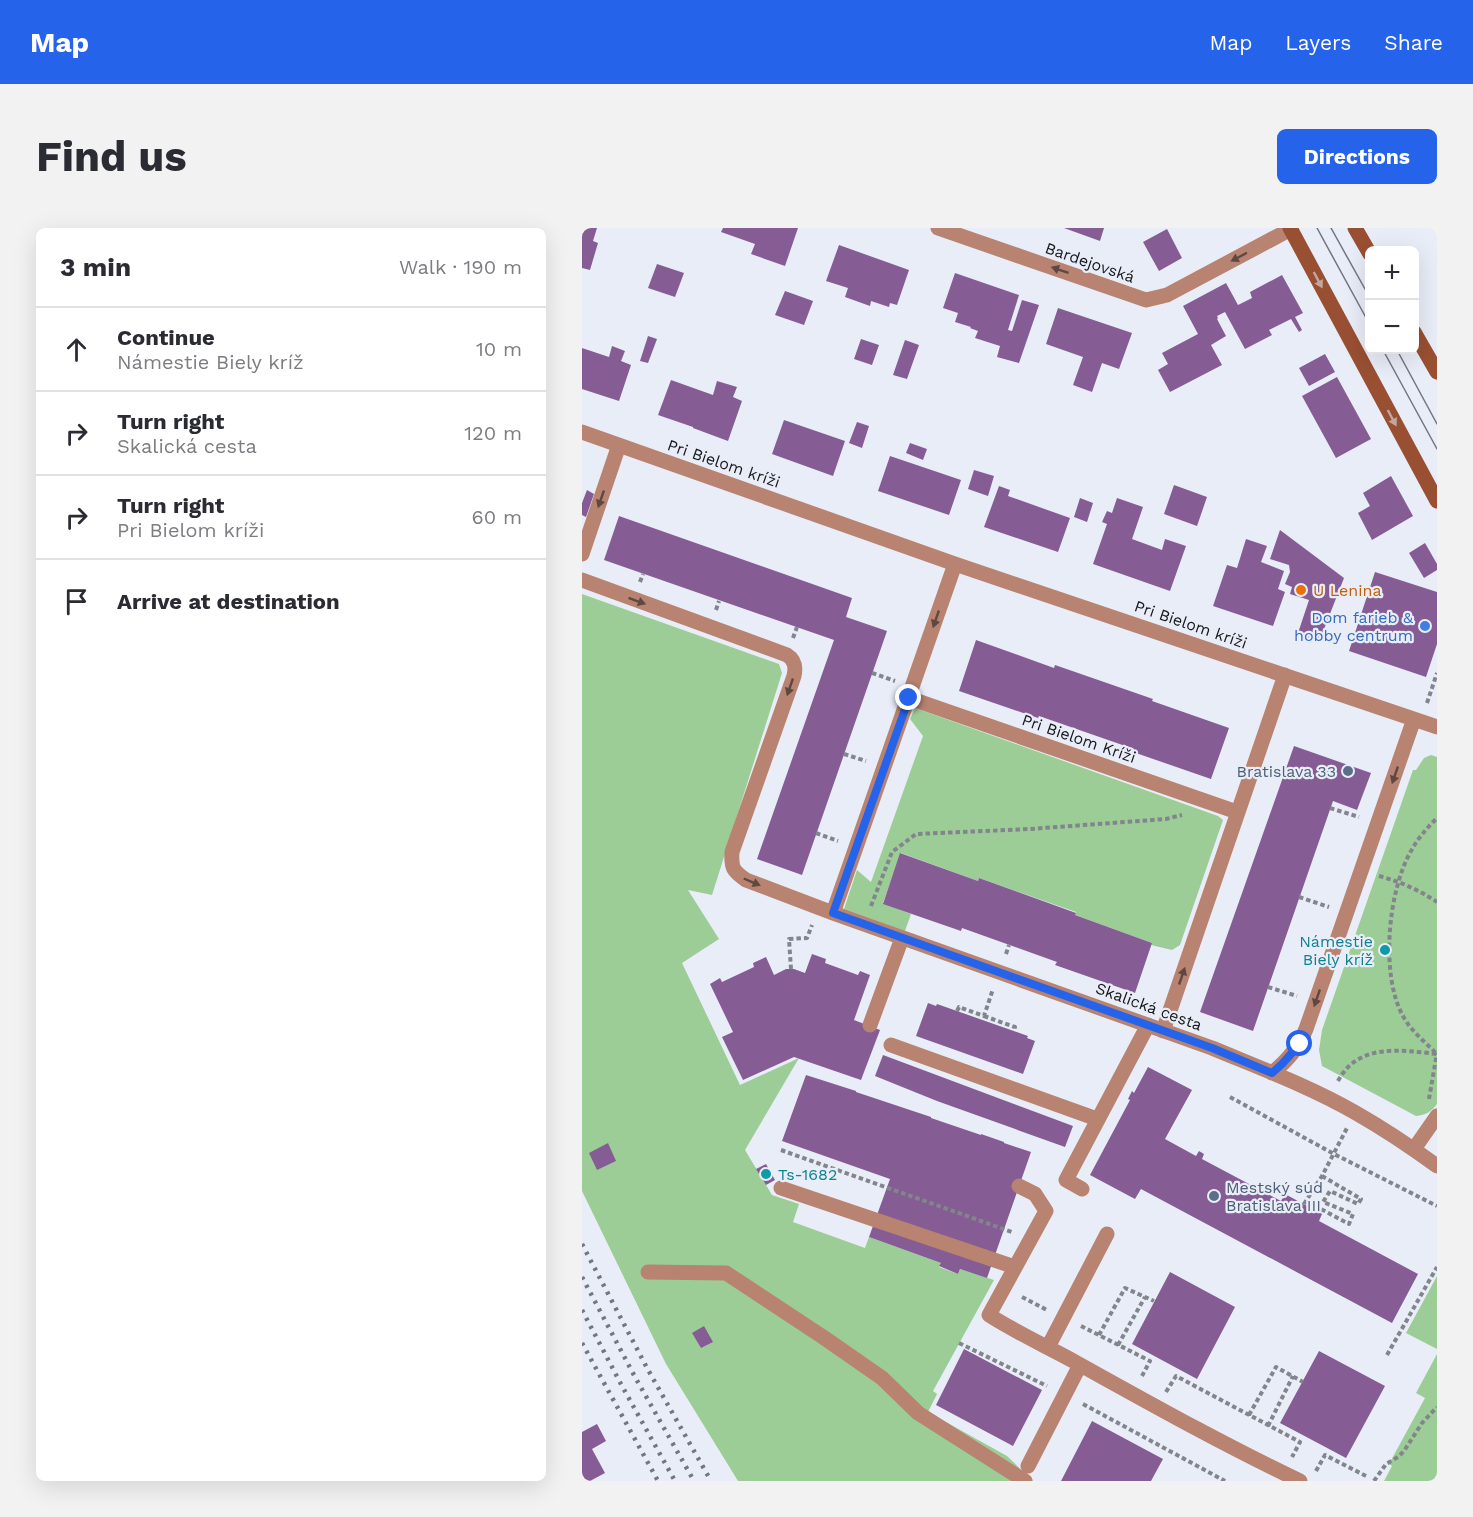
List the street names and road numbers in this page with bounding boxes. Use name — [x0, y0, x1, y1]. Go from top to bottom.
street label: Bardejovská — [1043, 238, 1137, 287]
street label: Pri Bielom kríži — [665, 435, 783, 492]
street label: Pri Bielom kríži — [1132, 596, 1250, 653]
street label: Pri Bielom Kríži — [1019, 710, 1138, 767]
street label: Skalická cesta — [1093, 978, 1205, 1035]

